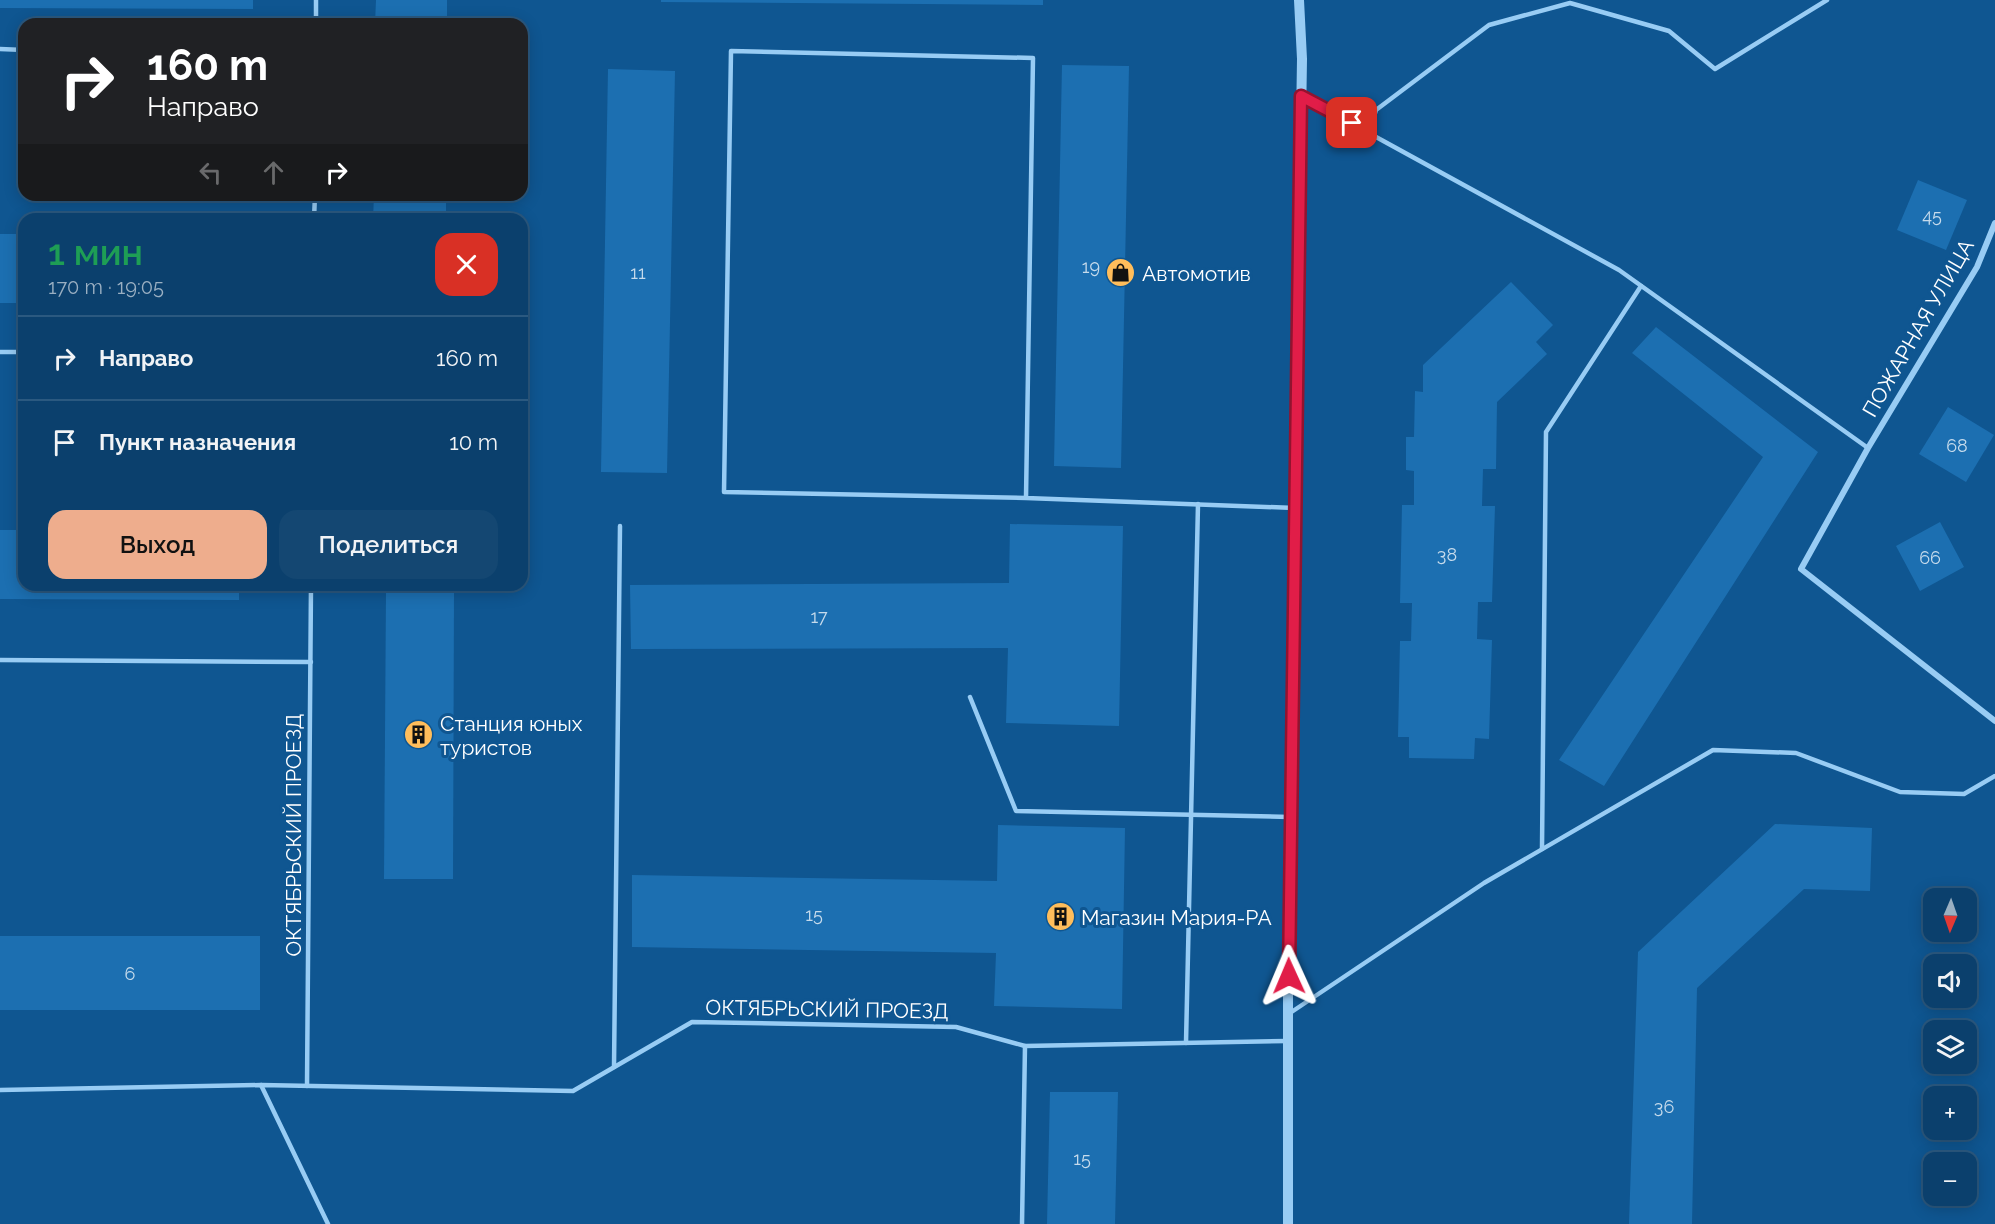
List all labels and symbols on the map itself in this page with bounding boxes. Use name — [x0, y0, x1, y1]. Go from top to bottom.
pin — [1326, 97, 1377, 148]
house number: 45 — [1922, 205, 1942, 226]
street label: ПОЖАРНАЯ УЛИЦА — [1857, 235, 1979, 421]
house number: 19 — [1082, 256, 1100, 277]
shop icon: Автомотив — [1105, 257, 1137, 289]
place label: Автомотив — [1142, 261, 1251, 286]
house number: 11 — [630, 262, 646, 283]
house number: 68 — [1946, 435, 1968, 456]
house number: 38 — [1437, 544, 1457, 565]
house number: 66 — [1919, 547, 1941, 568]
house number: 17 — [810, 606, 828, 627]
place label: Станция юных туристов — [440, 711, 583, 760]
street label: ОКТЯБРЬСКИЙ ПРОЕЗД — [281, 713, 306, 957]
building icon: Станция юных туристов — [403, 719, 435, 751]
north arrow — [1923, 888, 1977, 942]
building icon: Магазин Мария-РА — [1044, 901, 1076, 933]
house number: 15 — [805, 904, 823, 925]
place label: Магазин Мария-РА — [1081, 905, 1272, 930]
position arrow — [1257, 944, 1321, 1008]
house number: 6 — [125, 963, 136, 984]
street label: ОКТЯБРЬСКИЙ ПРОЕЗД — [705, 994, 949, 1024]
house number: 36 — [1654, 1096, 1674, 1117]
house number: 15 — [1073, 1148, 1091, 1169]

